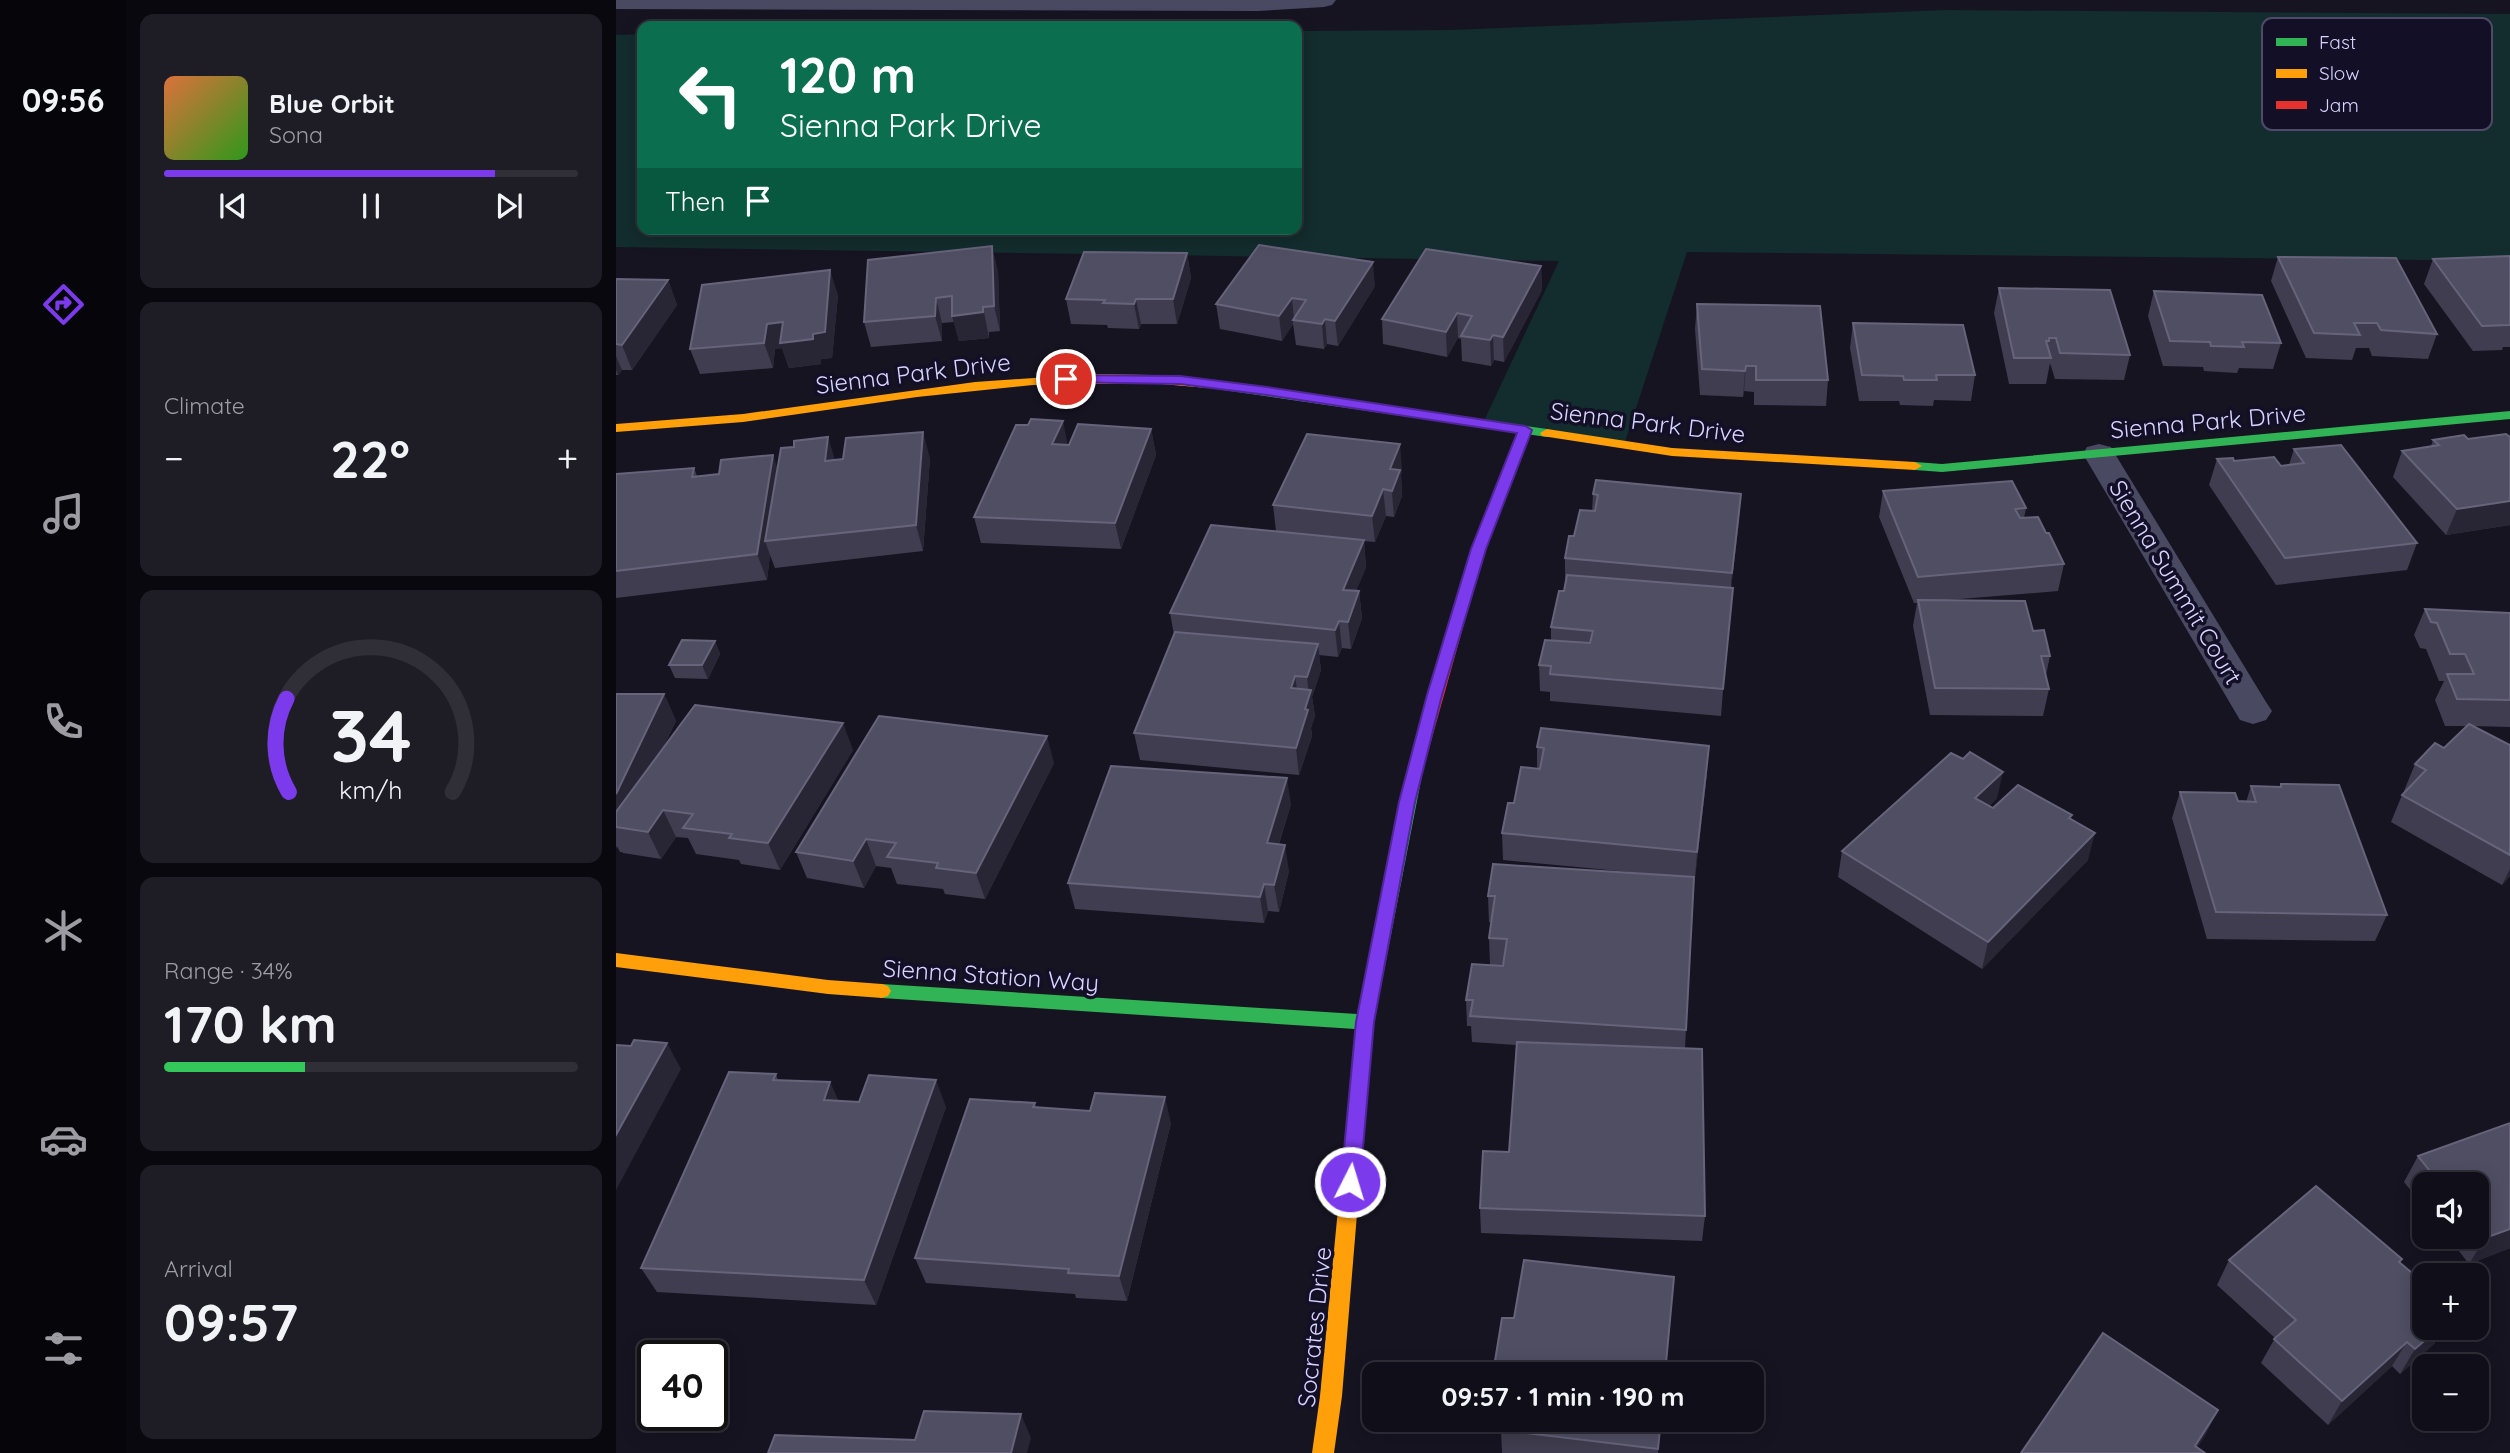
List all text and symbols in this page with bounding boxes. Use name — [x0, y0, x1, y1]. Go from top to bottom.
legend — [2262, 18, 2492, 130]
text: Fast — [2319, 30, 2356, 54]
text: 120 m — [780, 44, 916, 105]
icon: left — [665, 49, 756, 140]
text: Slow — [2319, 61, 2360, 85]
text: 09:56 — [22, 80, 104, 120]
text: Blue Orbit — [269, 87, 395, 120]
text: Jam — [2319, 93, 2359, 117]
text: Sienna Park Drive — [780, 105, 1042, 145]
text: Sona — [269, 120, 323, 149]
icon: arrive — [739, 182, 777, 220]
text: Then — [665, 185, 725, 218]
icon: previous — [214, 187, 252, 225]
icon: pause — [352, 187, 390, 225]
icon: next — [490, 187, 528, 225]
icon: directions — [39, 280, 88, 329]
street label: Sienna Park Drive — [814, 346, 1012, 400]
pin — [1036, 349, 1096, 409]
icon: arrive — [1047, 360, 1085, 398]
text: Climate — [164, 391, 245, 420]
street label: Sienna Park Drive — [1549, 395, 1747, 449]
street label: Sienna Park Drive — [2109, 398, 2307, 444]
text: 22° — [330, 426, 410, 491]
text: − — [164, 434, 184, 482]
text: + — [557, 434, 578, 482]
street label: Sienna Summit Court — [2103, 474, 2249, 690]
icon: music — [39, 489, 88, 538]
text: 34 — [330, 690, 412, 781]
icon: phone — [39, 697, 88, 746]
text: km/h — [339, 774, 403, 805]
icon: climate — [39, 906, 88, 955]
street label: Sienna Station Way — [882, 952, 1100, 998]
text: Range · 34% — [164, 956, 293, 985]
text: 170 km — [164, 991, 337, 1056]
icon: car — [39, 1115, 88, 1164]
position arrow — [1313, 1145, 1387, 1219]
map controls — [2412, 1172, 2489, 1431]
button: sound — [2412, 1172, 2489, 1249]
street label: Socrates Drive — [1291, 1245, 1337, 1409]
text: Arrival — [164, 1254, 233, 1283]
button: + — [2412, 1263, 2489, 1340]
text: 09:57 — [164, 1289, 298, 1354]
icon: filters — [39, 1324, 88, 1373]
speed limit sign: 40 — [637, 1340, 728, 1431]
button: − — [2412, 1354, 2489, 1431]
text: 09:57 · 1 min · 190 m — [1442, 1380, 1684, 1413]

